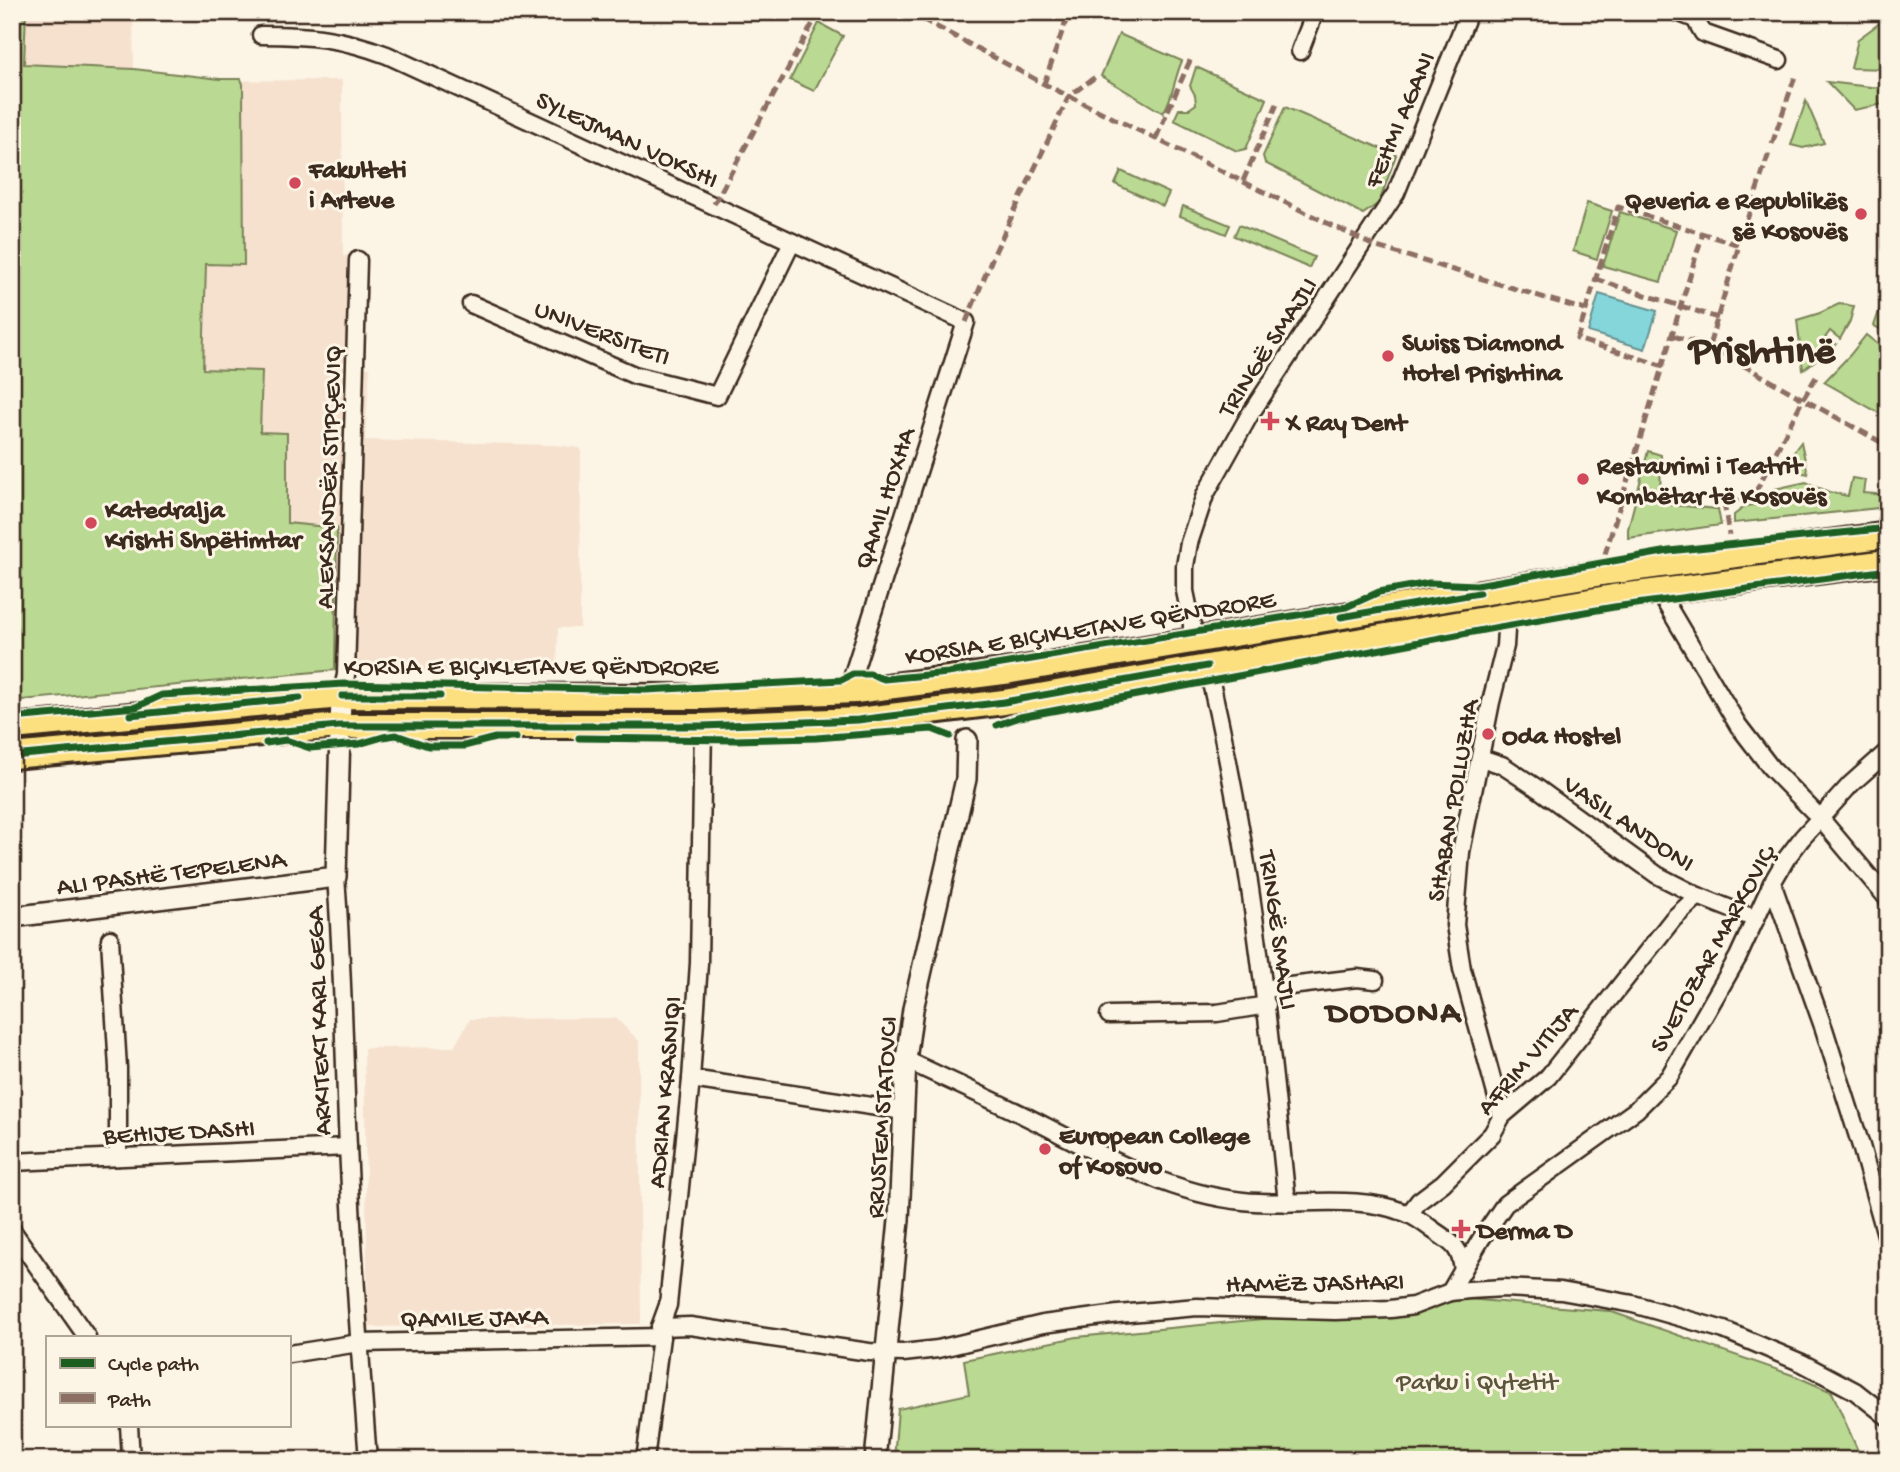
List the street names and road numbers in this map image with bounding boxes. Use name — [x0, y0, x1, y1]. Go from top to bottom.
street label: FEHMI AGANI — [1359, 48, 1445, 195]
street label: SYLEJMAN VOKSHI — [530, 86, 722, 198]
street label: TRINGË SMAJLI — [1212, 273, 1327, 426]
street label: UNIVERSITETI — [529, 295, 674, 375]
street label: ALEKSANDËR STIPÇEVIQ — [311, 345, 352, 610]
street label: QAMIL HOXHA — [850, 423, 925, 574]
street label: KORSIA E BIÇIKLETAVE QËNDRORE — [903, 586, 1279, 675]
street label: KORSIA E BIÇIKLETAVE QËNDRORE — [344, 654, 719, 685]
street label: SHABAN POLLUZHA — [1422, 695, 1489, 904]
street label: VASIL ANDONI — [1555, 770, 1699, 881]
street label: SVETOZAR MARKOVIÇ — [1645, 840, 1786, 1059]
street label: ALI PASHË TEPELENA — [55, 846, 290, 905]
street label: TRINGË SMAJLI — [1249, 847, 1302, 1012]
street label: ARKITEKT KARL GEGA — [302, 904, 341, 1136]
street label: ADRIAN KRASNIQI — [644, 995, 691, 1190]
street label: AFRIM VITIJA — [1472, 997, 1588, 1123]
street label: RRUSTEM STATOVCI — [862, 1015, 907, 1219]
street label: BEHIJE DASHI — [101, 1115, 256, 1154]
street label: HAMËZ JASHARI — [1226, 1268, 1405, 1303]
street label: QAMILE JAKA — [400, 1304, 550, 1337]

